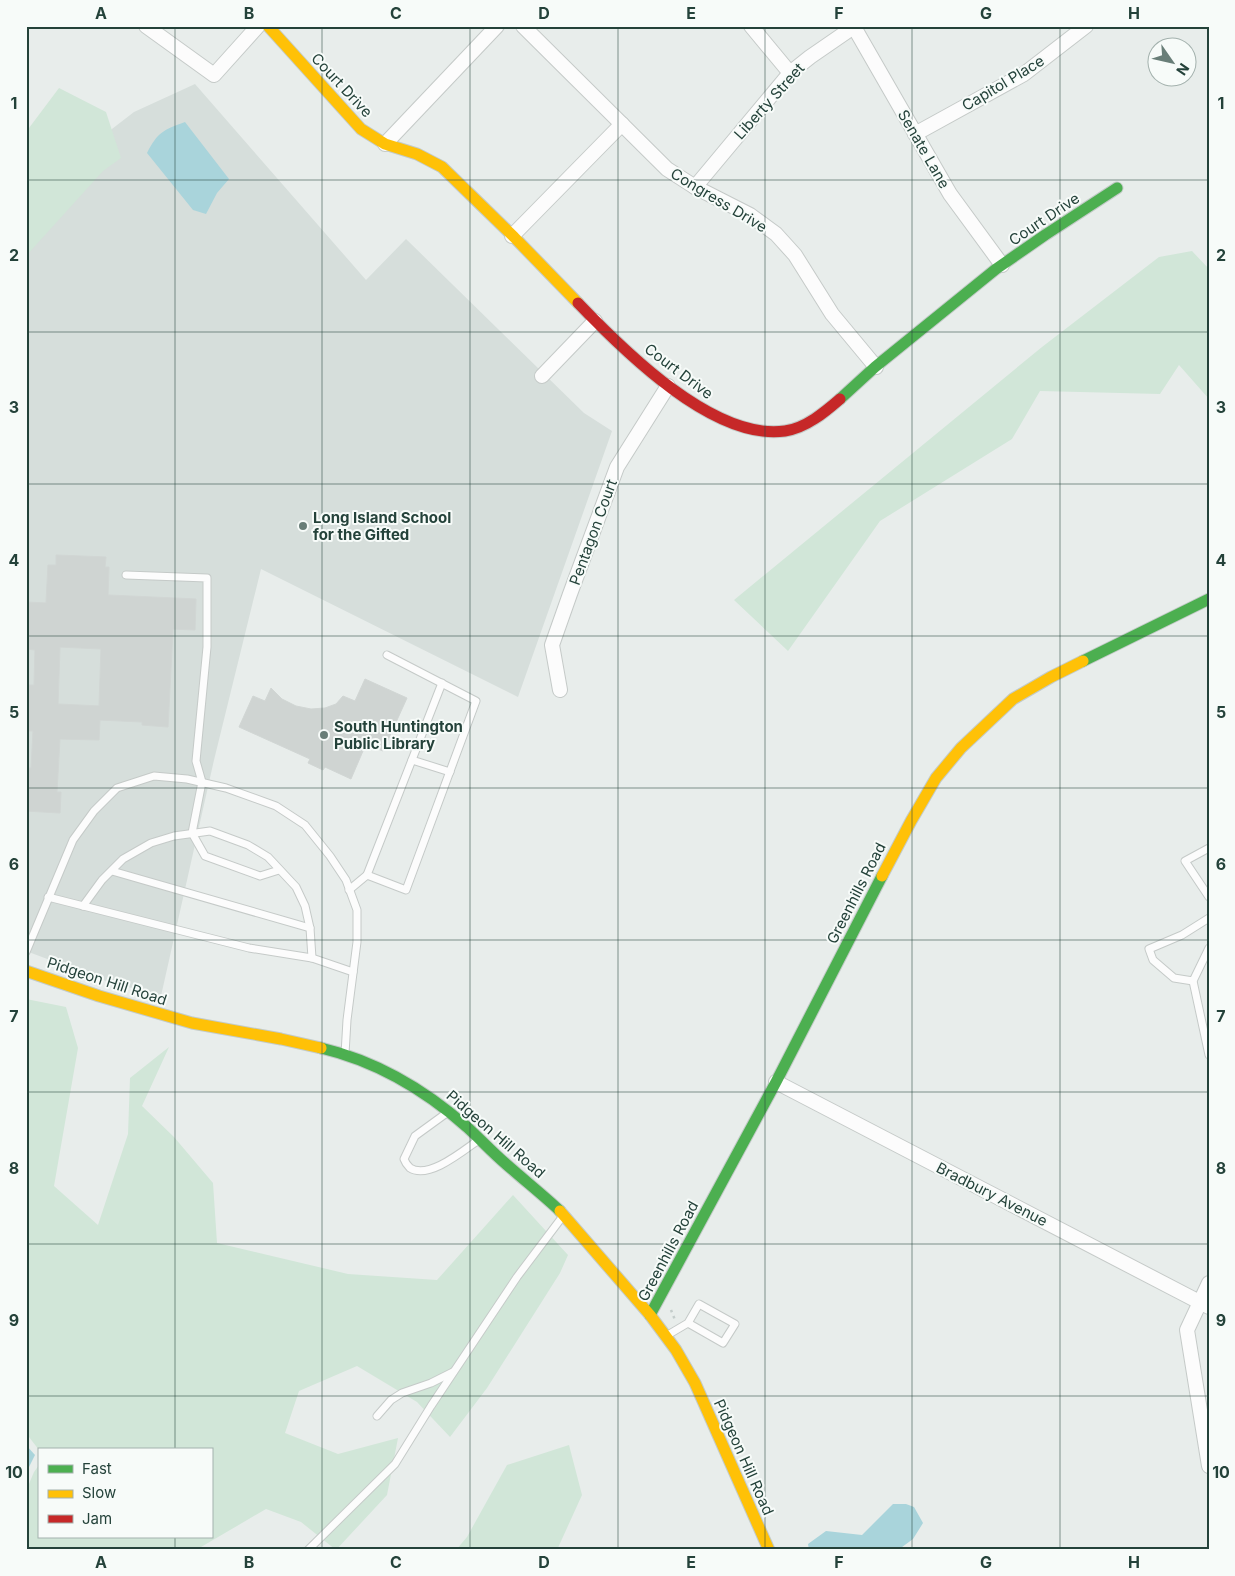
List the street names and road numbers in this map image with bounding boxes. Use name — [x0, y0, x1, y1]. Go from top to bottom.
street label: Court Drive — [307, 49, 377, 121]
street label: Capitol Place — [958, 51, 1048, 115]
street label: Liberty Street — [730, 59, 808, 143]
street label: Senate Lane — [894, 106, 954, 192]
street label: Congress Drive — [667, 164, 771, 236]
street label: Court Drive — [1005, 188, 1083, 250]
street label: Court Drive — [641, 339, 717, 403]
street label: Pentagon Court — [565, 476, 621, 588]
street label: Greenhills Road — [822, 839, 890, 947]
street label: Pidgeon Hill Road — [45, 953, 169, 1009]
street label: Pidgeon Hill Road — [443, 1086, 549, 1182]
street label: Bradbury Avenue — [933, 1158, 1051, 1230]
street label: Greenhills Road — [634, 1198, 702, 1304]
street label: Pidgeon Hill Road — [710, 1396, 778, 1518]

